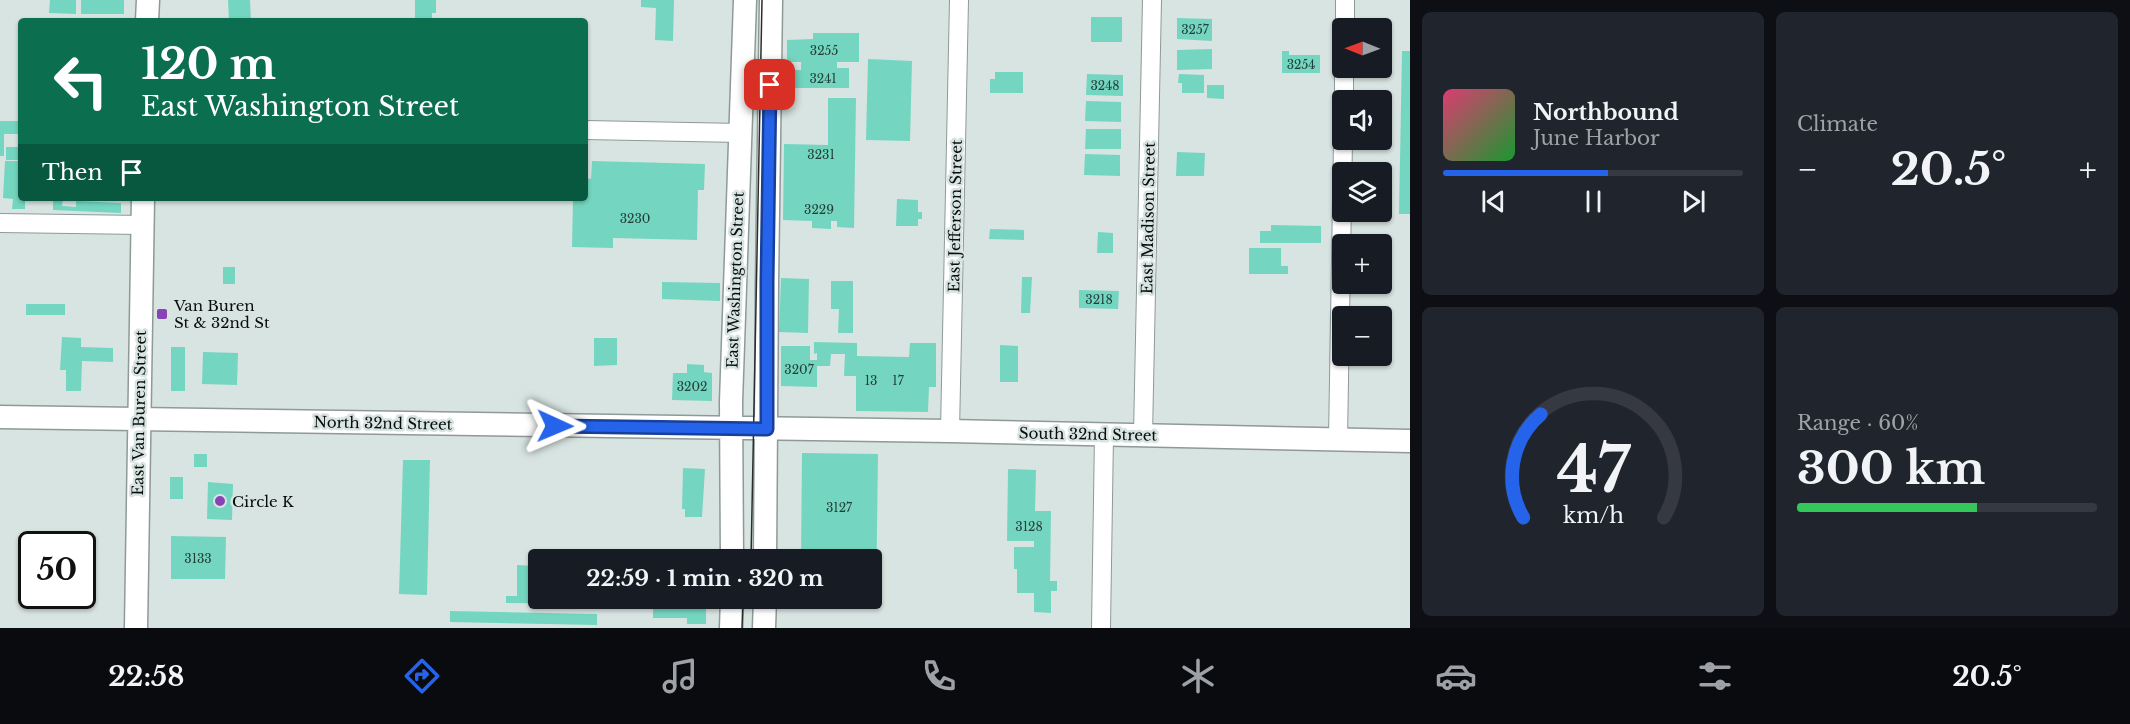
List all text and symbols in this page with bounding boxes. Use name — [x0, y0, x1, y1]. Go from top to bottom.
north arrow — [1332, 18, 1392, 78]
map controls — [1332, 18, 1392, 366]
house number: 3257 — [1181, 22, 1210, 37]
text: 120 m — [141, 38, 276, 90]
icon: left — [42, 42, 120, 120]
house number: 3255 — [810, 43, 838, 58]
house number: 3254 — [1287, 57, 1315, 72]
pin — [744, 59, 795, 110]
icon: arrive — [753, 68, 786, 101]
house number: 3241 — [809, 71, 837, 86]
house number: 3248 — [1090, 78, 1120, 93]
text: East Washington Street — [141, 90, 459, 123]
button: sound — [1332, 90, 1392, 150]
text: Northbound — [1533, 99, 1679, 126]
text: Climate — [1797, 112, 1878, 136]
text: June Harbor — [1533, 126, 1660, 150]
street label: East Jefferson Street — [944, 139, 966, 293]
street label: East Madison Street — [1137, 141, 1159, 294]
text: 20.5° — [1890, 141, 2006, 197]
house number: 3231 — [807, 147, 835, 162]
text: − — [1797, 149, 1818, 190]
text: + — [2079, 149, 2097, 190]
icon: arrive — [115, 156, 148, 189]
text: Then — [42, 159, 103, 186]
button: layers — [1332, 162, 1392, 222]
icon: previous — [1477, 185, 1510, 218]
icon: pause — [1577, 185, 1610, 218]
icon: next — [1677, 185, 1710, 218]
street label: East Washington Street — [722, 191, 748, 369]
house number: 3229 — [804, 202, 834, 217]
house number: 3230 — [620, 211, 650, 226]
button: + — [1332, 234, 1392, 294]
house number: 3218 — [1085, 292, 1113, 307]
place label: Van Buren St & 32nd St — [173, 296, 270, 332]
button: − — [1332, 306, 1392, 366]
marker: Van Buren St & 32nd St — [155, 307, 169, 321]
street label: East Van Buren Street — [128, 330, 150, 496]
house number: 3207 — [784, 362, 815, 377]
house number: 13 — [865, 373, 877, 388]
house number: 17 — [892, 373, 905, 388]
house number: 3202 — [677, 379, 707, 394]
position arrow — [523, 394, 587, 458]
text: Range · 60% — [1797, 411, 1919, 435]
street label: North 32nd Street — [313, 412, 453, 434]
street label: South 32nd Street — [1019, 423, 1158, 445]
text: 47 — [1556, 431, 1631, 509]
text: 300 km — [1797, 440, 1985, 496]
place label: Circle K — [232, 492, 294, 511]
marker: Circle K — [213, 494, 227, 508]
house number: 3127 — [826, 500, 853, 515]
text: km/h — [1563, 503, 1624, 530]
house number: 3128 — [1015, 519, 1043, 534]
speed limit sign: 50 — [18, 531, 96, 609]
house number: 3133 — [184, 551, 212, 566]
text: 22:59 · 1 min · 320 m — [586, 565, 824, 592]
icon: directions — [401, 655, 443, 697]
icon: music — [659, 655, 701, 697]
icon: phone — [918, 655, 960, 697]
icon: climate — [1177, 655, 1219, 697]
icon: car — [1435, 655, 1477, 697]
icon: filters — [1694, 655, 1736, 697]
text: 22:58 — [108, 660, 184, 693]
text: 20.5° — [1952, 660, 2022, 693]

